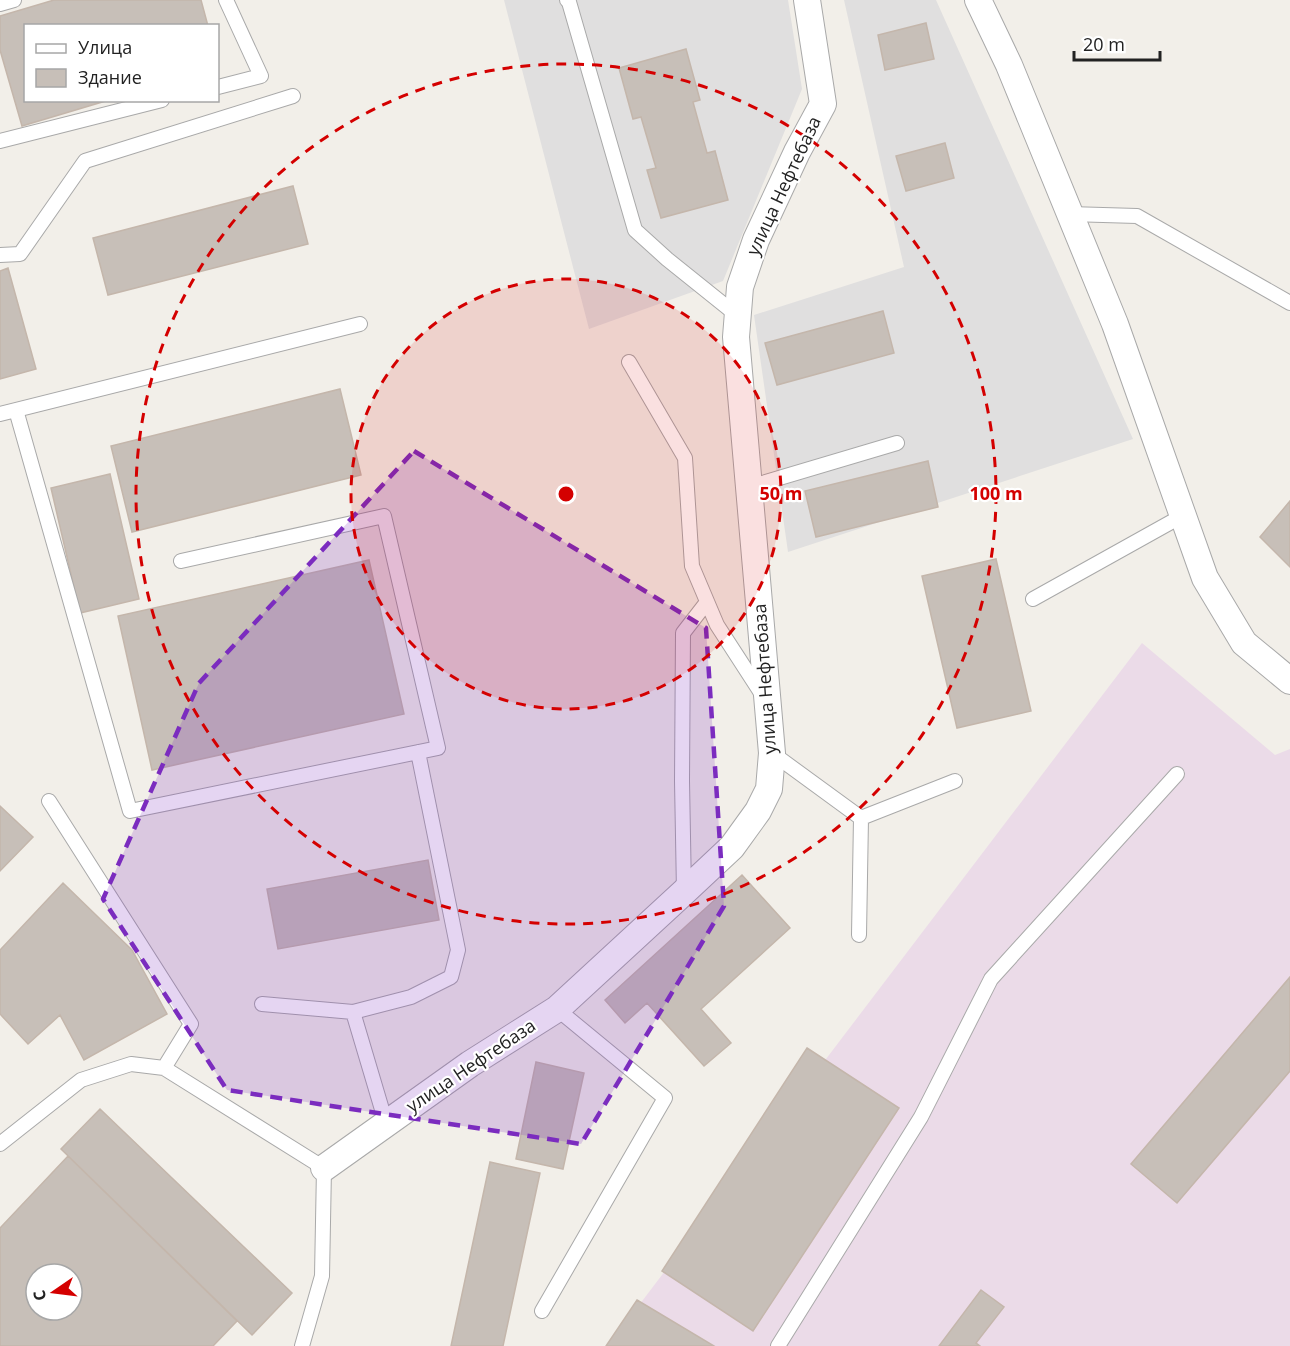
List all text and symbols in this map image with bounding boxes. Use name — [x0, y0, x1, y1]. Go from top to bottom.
legend — [24, 24, 219, 102]
scale bar — [1074, 24, 1160, 62]
text: 20 m — [1083, 32, 1125, 56]
text: Улица — [78, 35, 132, 59]
text: Здание — [78, 65, 142, 89]
street label: улица Нефтебаза — [740, 112, 826, 259]
text: 50 m — [760, 481, 802, 505]
text: 100 m — [969, 481, 1023, 505]
centre of rings — [556, 484, 576, 504]
street label: улица Нефтебаза — [747, 603, 781, 755]
street label: улица Нефтебаза — [401, 1013, 540, 1117]
north arrow — [24, 1262, 84, 1322]
text: С — [28, 1288, 51, 1303]

